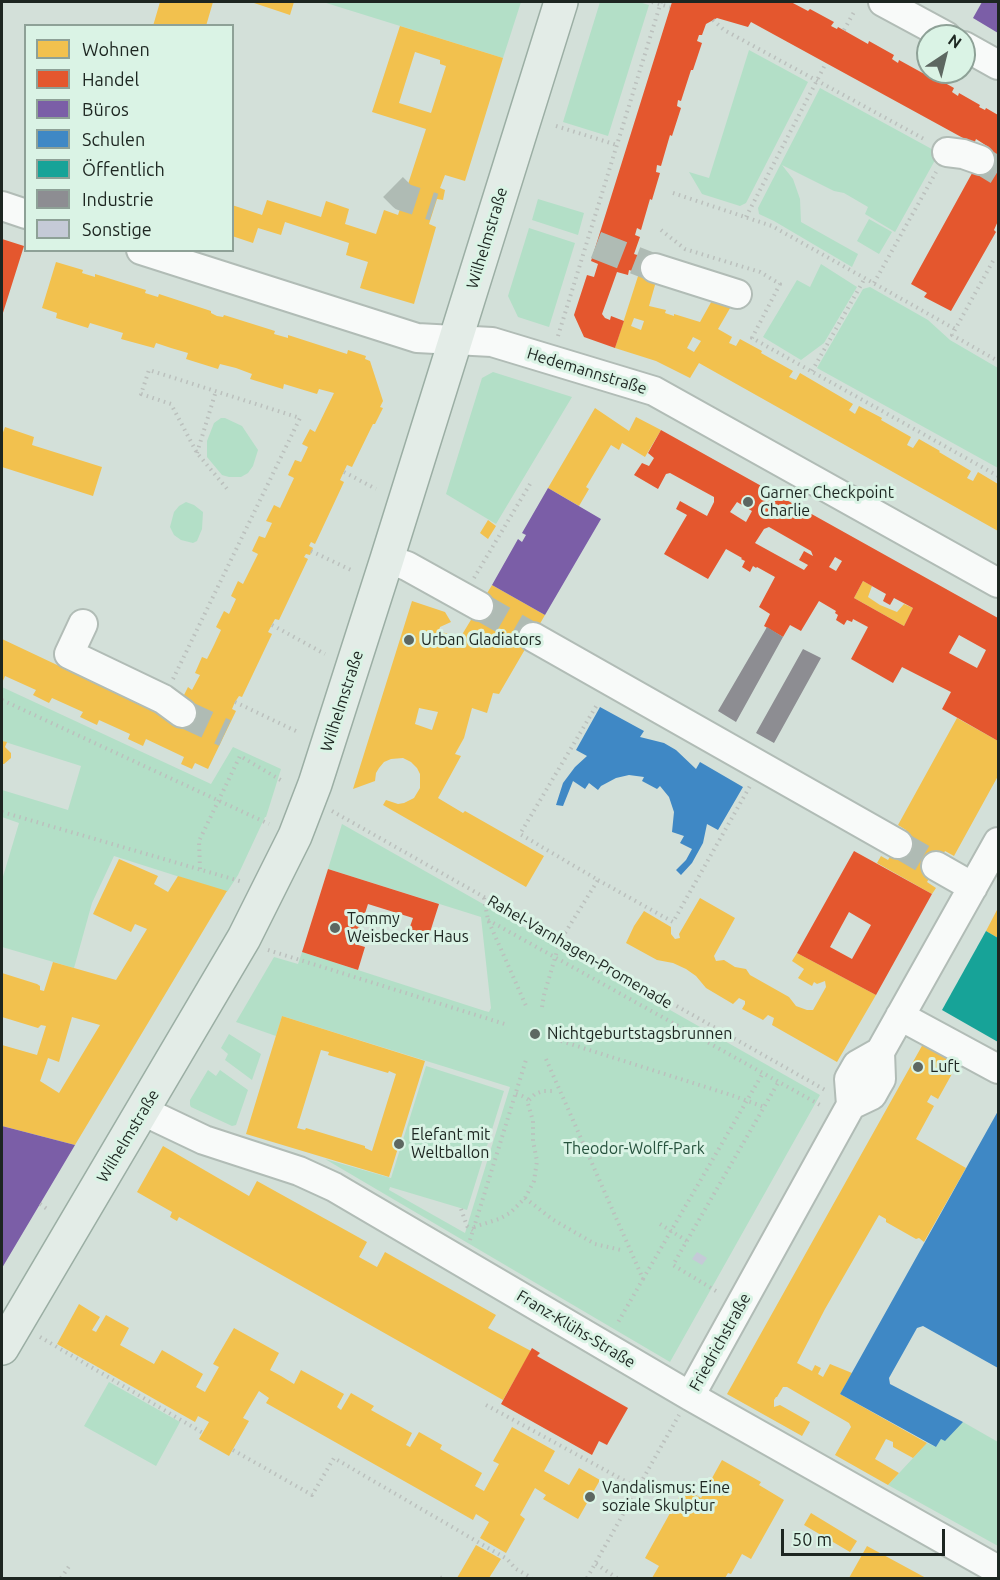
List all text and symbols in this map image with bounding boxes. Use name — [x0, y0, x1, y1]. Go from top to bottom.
legend — [24, 24, 234, 252]
north arrow — [916, 24, 976, 84]
text: N — [945, 30, 965, 52]
text: Wohnen — [82, 39, 150, 59]
text: Handel — [82, 69, 139, 89]
text: Büros — [82, 99, 129, 119]
text: Schulen — [82, 129, 145, 149]
text: Öffentlich — [82, 159, 165, 179]
street label: Wilhelmstraße — [462, 185, 512, 291]
text: Industrie — [82, 189, 154, 209]
text: Sonstige — [82, 219, 152, 239]
street label: Hedemannstraße — [525, 344, 649, 398]
place label: Garner Checkpoint Charlie — [760, 483, 894, 521]
marker: Garner Checkpoint Charlie — [741, 495, 755, 509]
place label: Urban Gladiators — [421, 630, 542, 650]
marker: Urban Gladiators — [402, 633, 416, 647]
street label: Wilhelmstraße — [317, 648, 367, 754]
street label: Rahel-Varnhagen-Promenade — [484, 891, 676, 1013]
place label: Tommy Weisbecker Haus — [347, 909, 469, 947]
marker: Tommy Weisbecker Haus — [328, 921, 342, 935]
place label: Nichtgeburtstagsbrunnen — [547, 1024, 732, 1044]
marker: Nichtgeburtstagsbrunnen — [528, 1027, 542, 1041]
place label: Luft — [930, 1057, 960, 1077]
marker: Luft — [911, 1060, 925, 1074]
street label: Wilhelmstraße — [93, 1086, 163, 1186]
place label: Elefant mit Weltballon — [411, 1125, 490, 1163]
marker: Elefant mit Weltballon — [392, 1137, 406, 1151]
park label: Theodor-Wolff-Park — [563, 1139, 705, 1159]
street label: Franz-Klühs-Straße — [513, 1286, 639, 1372]
street label: Friedrichstraße — [685, 1290, 755, 1394]
place label: Vandalismus: Eine soziale Skulptur — [602, 1478, 730, 1516]
marker: Vandalismus: Eine soziale Skulptur — [583, 1490, 597, 1504]
scale bar — [784, 1517, 948, 1555]
text: 50 m — [792, 1529, 832, 1549]

